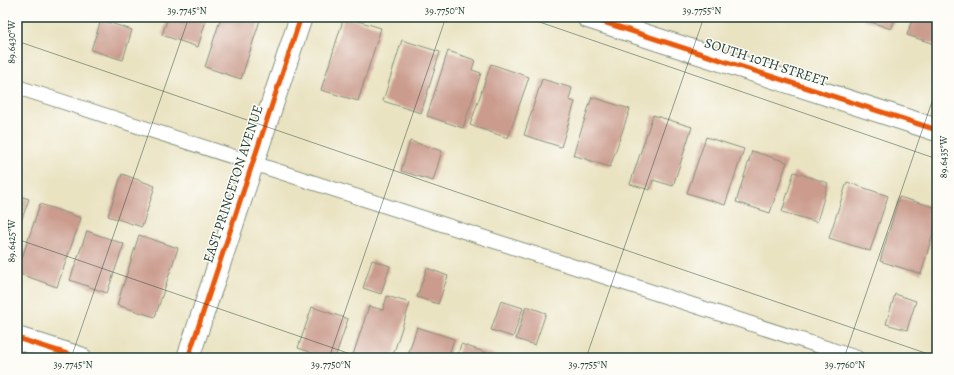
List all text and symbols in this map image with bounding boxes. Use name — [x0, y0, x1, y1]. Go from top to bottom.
text: 39.7745°N — [167, 4, 207, 17]
text: 39.7750°N — [425, 4, 465, 17]
text: 39.7755°N — [683, 4, 721, 17]
text: 89.6430°W — [5, 20, 18, 64]
street label: SOUTH 10TH STREET — [702, 33, 830, 91]
street label: EAST PRINCETON AVENUE — [198, 103, 268, 265]
text: 89.6435°W — [937, 135, 950, 178]
text: 89.6425°W — [5, 219, 18, 263]
text: 39.7745°N — [53, 358, 93, 371]
text: 39.7750°N — [311, 358, 351, 371]
text: 39.7755°N — [569, 358, 607, 371]
text: 39.7760°N — [825, 358, 865, 371]

